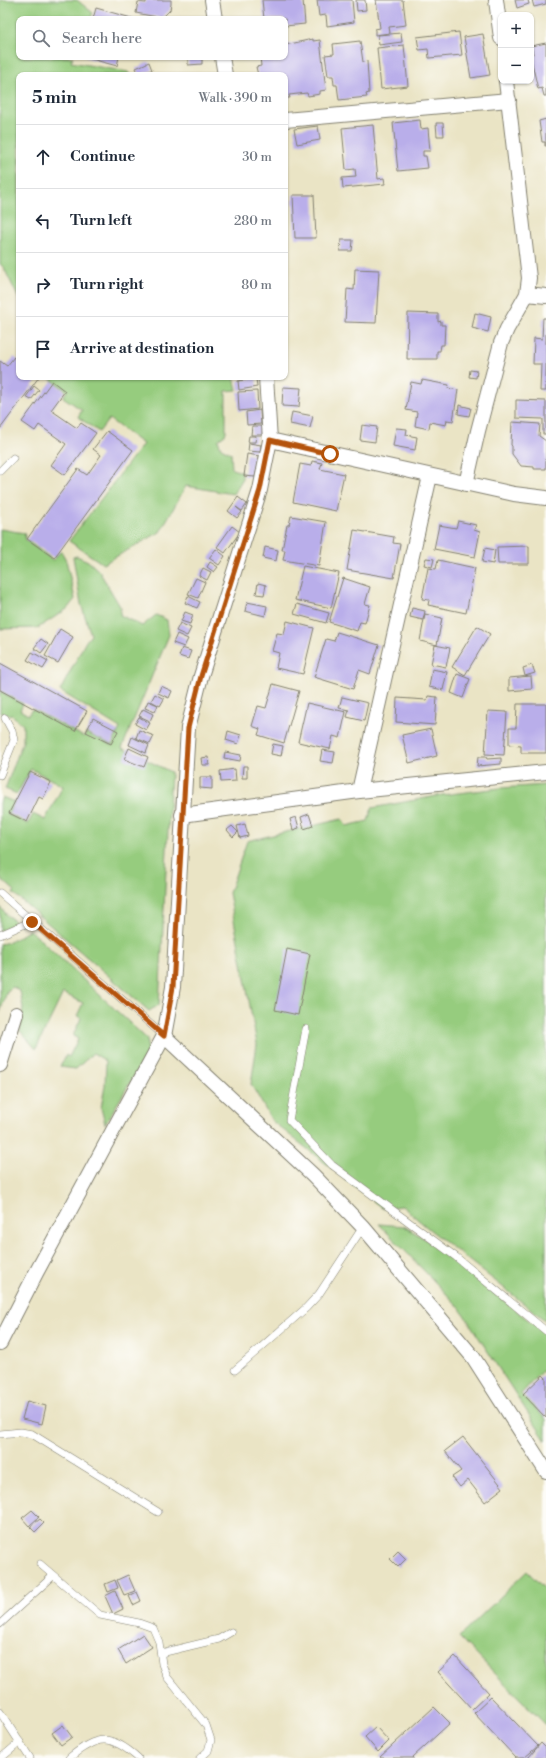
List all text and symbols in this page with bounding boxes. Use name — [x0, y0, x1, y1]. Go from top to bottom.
map controls — [498, 12, 534, 84]
button: + — [498, 12, 534, 48]
search box — [16, 16, 288, 60]
icon: search — [30, 27, 52, 49]
text: Search here — [62, 29, 142, 48]
button: − — [498, 48, 534, 84]
text: 5 min — [32, 87, 77, 109]
text: Walk · 390 m — [199, 90, 272, 106]
icon: ahead — [32, 146, 54, 168]
text: Continue — [70, 147, 135, 166]
text: 30 m — [242, 149, 272, 165]
icon: left — [32, 210, 54, 232]
text: Turn left — [70, 211, 132, 230]
text: 280 m — [234, 213, 272, 229]
icon: right — [32, 274, 54, 296]
text: Turn right — [70, 275, 144, 294]
text: 80 m — [241, 277, 272, 293]
icon: arrive — [32, 338, 54, 360]
text: Arrive at destination — [70, 339, 214, 358]
route start — [321, 445, 339, 463]
route end — [23, 913, 41, 931]

